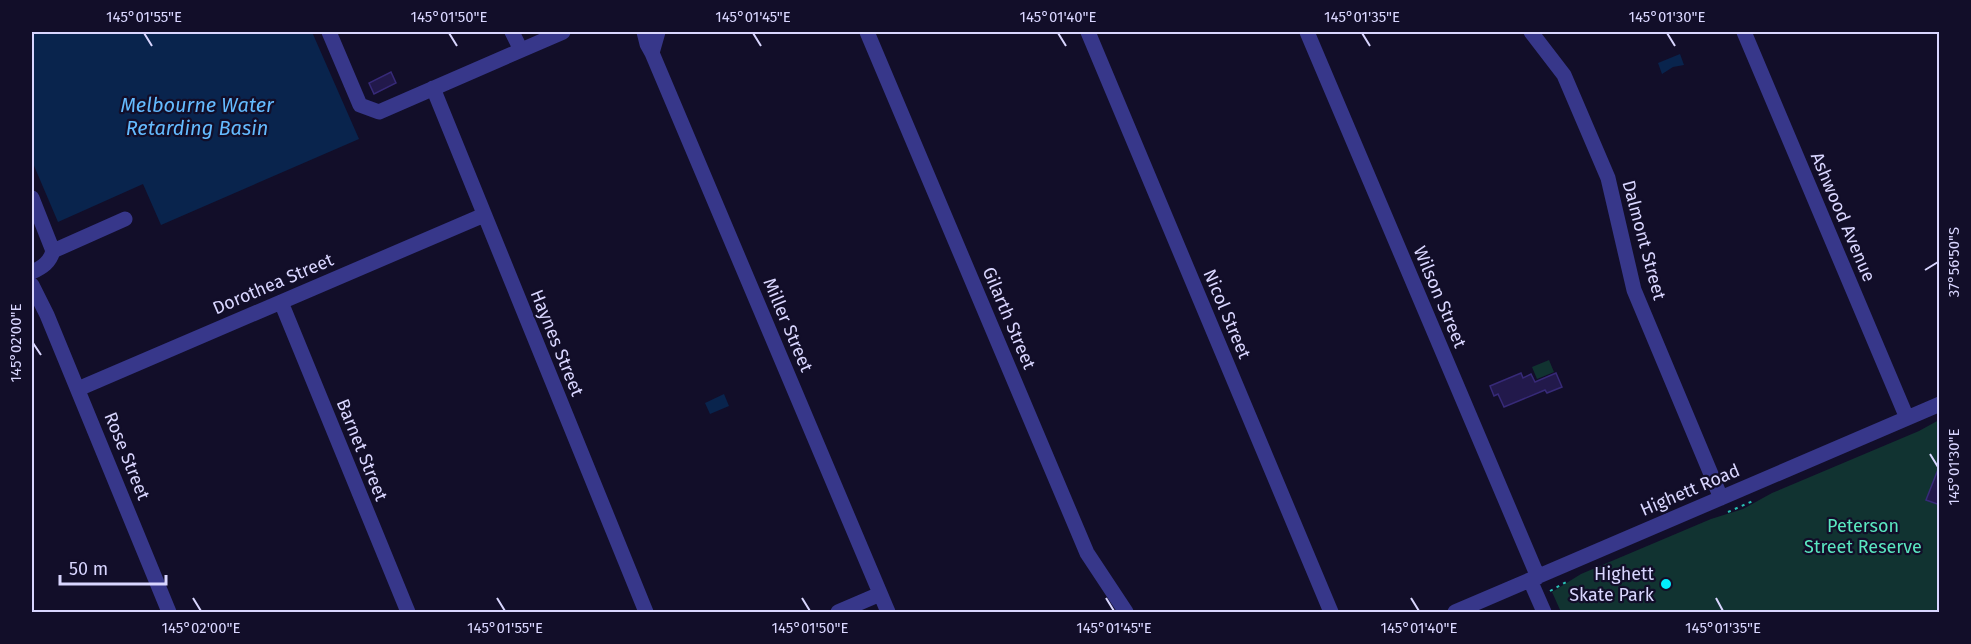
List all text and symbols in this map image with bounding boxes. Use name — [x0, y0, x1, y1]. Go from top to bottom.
text: 145°01'55"E — [106, 8, 182, 26]
text: 145°01'50"E — [410, 8, 488, 26]
text: 145°01'45"E — [715, 8, 791, 26]
text: 145°01'40"E — [1020, 8, 1096, 26]
text: 145°01'35"E — [1324, 8, 1400, 26]
text: 145°01'30"E — [1628, 8, 1706, 26]
water label: Melbourne Water Retarding Basin — [120, 93, 275, 140]
street label: Ashwood Avenue — [1806, 149, 1880, 285]
street label: Dalmont Street — [1617, 178, 1671, 303]
text: 37°56'50"S — [1945, 227, 1963, 297]
street label: Wilson Street — [1409, 243, 1471, 352]
street label: Dorothea Street — [209, 248, 337, 319]
street label: Gilarth Street — [978, 264, 1041, 373]
street label: Nicol Street — [1198, 266, 1256, 362]
street label: Miller Street — [758, 275, 818, 376]
street label: Haynes Street — [526, 286, 589, 400]
text: 145°02'00"E — [7, 304, 25, 382]
street label: Barnet Street — [332, 396, 393, 505]
street label: Rose Street — [99, 409, 155, 504]
text: 145°01'30"E — [1945, 428, 1963, 506]
street label: Highett Road — [1637, 459, 1743, 521]
park label: Peterson Street Reserve — [1804, 515, 1922, 558]
scale bar — [60, 548, 166, 586]
text: 50 m — [69, 558, 108, 580]
place label: Highett Skate Park — [1569, 563, 1655, 606]
marker: Highett Skate Park — [1659, 577, 1673, 591]
text: 145°02'00"E — [162, 619, 240, 637]
text: 145°01'55"E — [467, 619, 543, 637]
text: 145°01'50"E — [771, 619, 849, 637]
text: 145°01'45"E — [1076, 619, 1152, 637]
text: 145°01'40"E — [1381, 619, 1457, 637]
text: 145°01'35"E — [1685, 619, 1761, 637]

